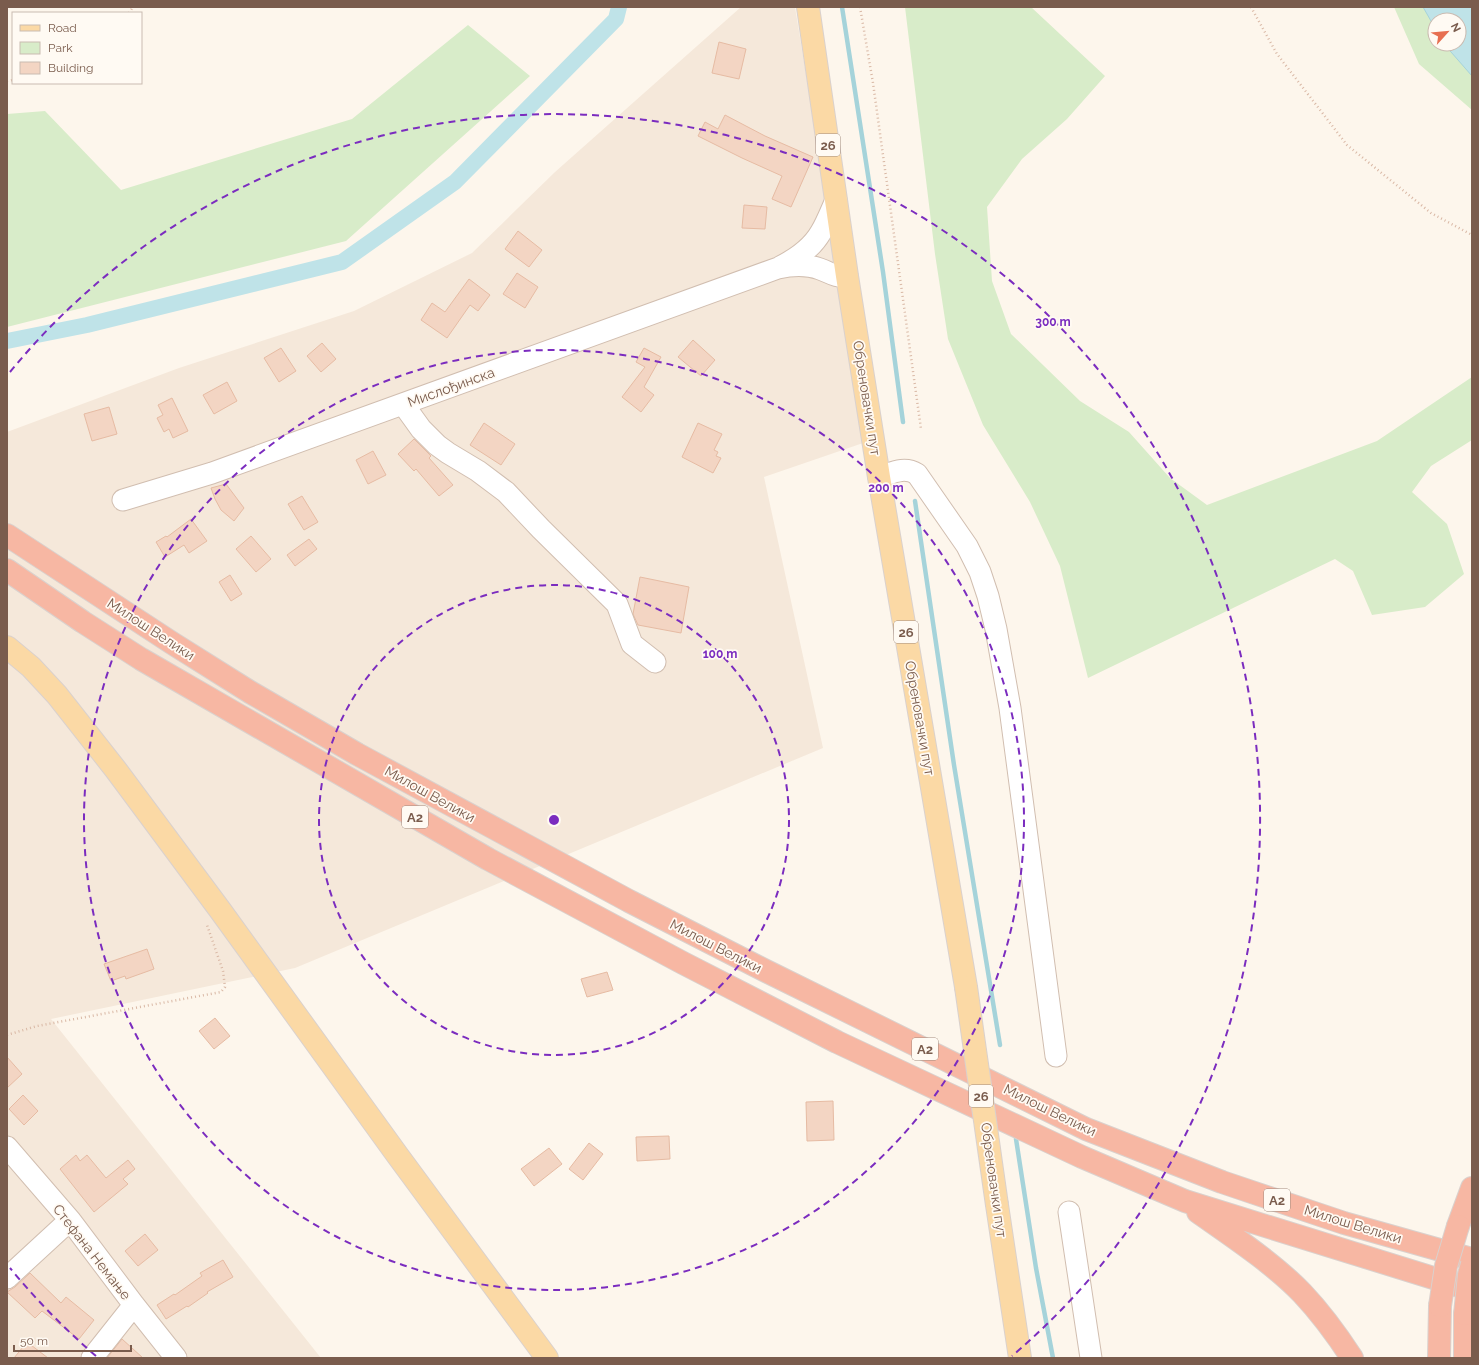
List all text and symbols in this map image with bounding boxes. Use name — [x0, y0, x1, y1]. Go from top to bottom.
legend — [12, 12, 142, 84]
north arrow — [1427, 12, 1467, 52]
text: Road — [48, 21, 77, 35]
text: N — [1448, 21, 1463, 34]
text: Park — [48, 41, 73, 55]
text: Building — [48, 61, 94, 75]
road number: 26 — [816, 134, 840, 156]
text: 300 m — [1035, 315, 1071, 329]
street label: Обреновачки пут — [850, 339, 884, 457]
street label: Мислођинска — [405, 364, 497, 410]
text: 200 m — [868, 481, 904, 495]
street label: Милош Велики — [104, 595, 198, 663]
road number: 26 — [894, 621, 918, 643]
text: 100 m — [703, 647, 737, 661]
street label: Обреновачки пут — [902, 659, 938, 777]
street label: Милош Велики — [382, 763, 478, 825]
road number: A2 — [402, 806, 428, 828]
centre of rings — [547, 813, 561, 827]
street label: Милош Велики — [667, 916, 765, 976]
road number: A2 — [912, 1038, 938, 1060]
street label: Милош Велики — [1001, 1081, 1099, 1139]
road number: 26 — [969, 1085, 993, 1107]
street label: Обреновачки пут — [978, 1121, 1010, 1239]
road number: A2 — [1264, 1189, 1290, 1211]
street label: Стефана Немање — [50, 1201, 134, 1303]
street label: Милош Велики — [1302, 1202, 1404, 1246]
scale bar — [14, 1327, 131, 1353]
text: 50 m — [20, 1334, 48, 1348]

